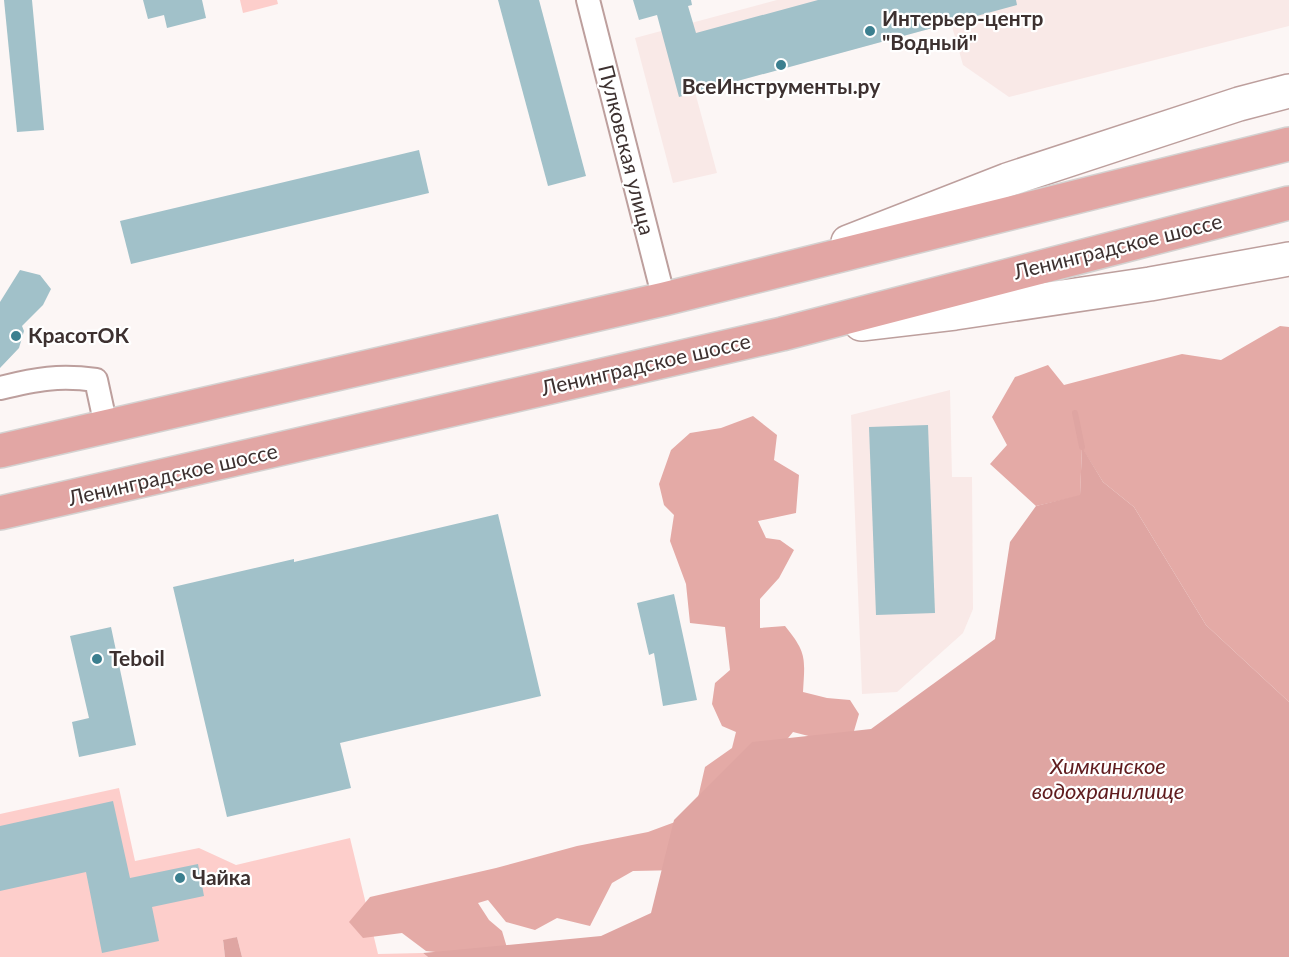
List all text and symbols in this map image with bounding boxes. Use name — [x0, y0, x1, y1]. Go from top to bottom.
place label: Интерьер-центр "Водный" — [882, 5, 1043, 54]
marker: Интерьер-центр "Водный" — [863, 24, 877, 38]
marker: ВсеИнструменты.ру — [774, 58, 788, 72]
street label: Пулковская улица — [594, 62, 661, 237]
place label: ВсеИнструменты.ру — [682, 73, 881, 98]
street label: Ленинградское шоссе — [1010, 208, 1225, 284]
place label: КрасотОК — [28, 322, 129, 347]
street label: Ленинградское шоссе — [538, 327, 753, 400]
marker: КрасотОК — [9, 329, 23, 343]
street label: Ленинградское шоссе — [65, 437, 280, 510]
place label: Teboil — [109, 645, 165, 670]
marker: Teboil — [90, 652, 104, 666]
water label: Химкинское водохранилище — [1032, 752, 1184, 804]
place label: Чайка — [192, 864, 251, 889]
marker: Чайка — [173, 871, 187, 885]

